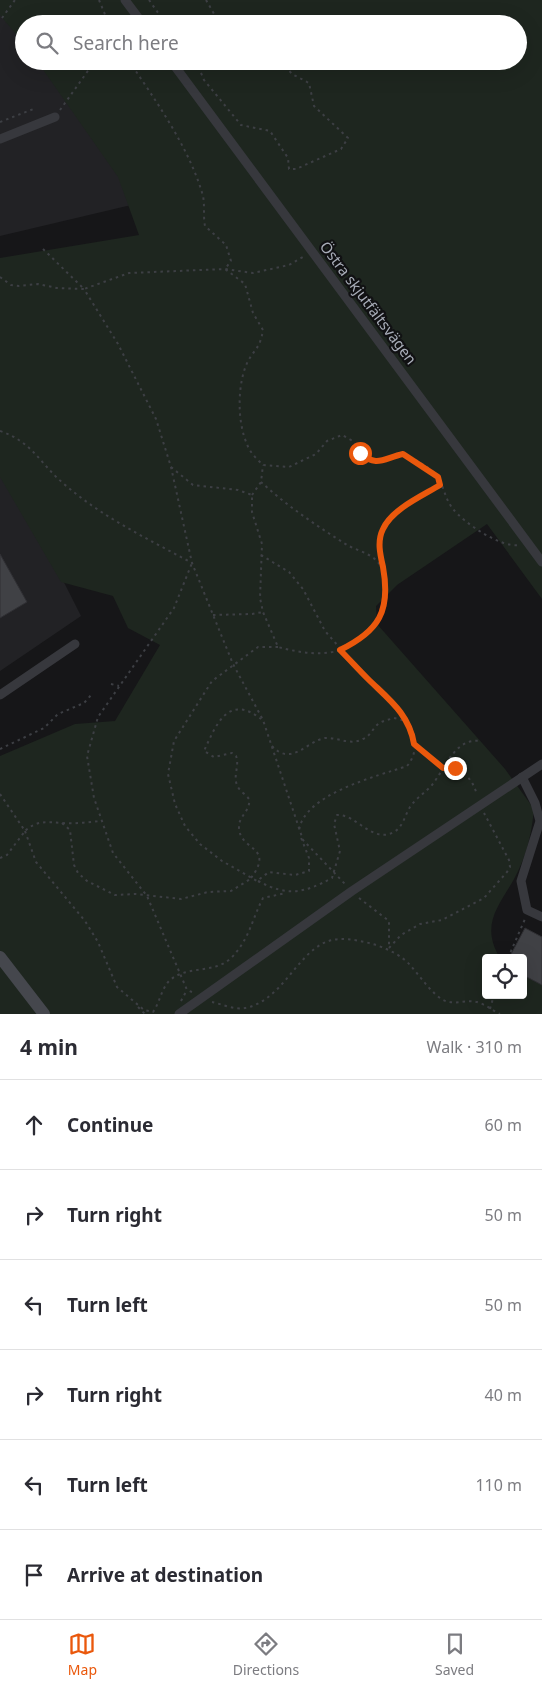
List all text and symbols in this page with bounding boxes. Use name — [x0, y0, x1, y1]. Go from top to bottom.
search box — [15, 15, 527, 70]
icon: search — [33, 29, 61, 57]
text: Search here — [73, 30, 179, 56]
street label: Östra skjutfältsvägen — [316, 237, 422, 368]
route start — [349, 442, 372, 465]
route end — [444, 757, 467, 780]
map controls — [482, 954, 527, 999]
button: locate — [482, 954, 527, 999]
text: 4 min — [20, 1033, 78, 1061]
text: Walk · 310 m — [427, 1036, 522, 1058]
icon: ahead — [20, 1111, 48, 1139]
text: Continue — [67, 1112, 153, 1138]
text: 60 m — [485, 1114, 522, 1136]
icon: right — [20, 1201, 48, 1229]
text: Turn right — [67, 1202, 162, 1228]
text: 50 m — [485, 1204, 522, 1226]
icon: left — [20, 1291, 48, 1319]
text: Turn left — [67, 1292, 148, 1318]
text: 50 m — [485, 1294, 522, 1316]
icon: right — [20, 1381, 48, 1409]
text: Turn right — [67, 1382, 162, 1408]
text: 40 m — [485, 1384, 522, 1406]
icon: left — [20, 1471, 48, 1499]
text: Turn left — [67, 1472, 148, 1498]
text: 110 m — [475, 1474, 522, 1496]
icon: arrive — [20, 1561, 48, 1589]
text: Arrive at destination — [67, 1562, 263, 1588]
tab: Map — [68, 1630, 97, 1679]
tab: Directions — [233, 1630, 299, 1679]
tab: Saved — [435, 1630, 474, 1679]

